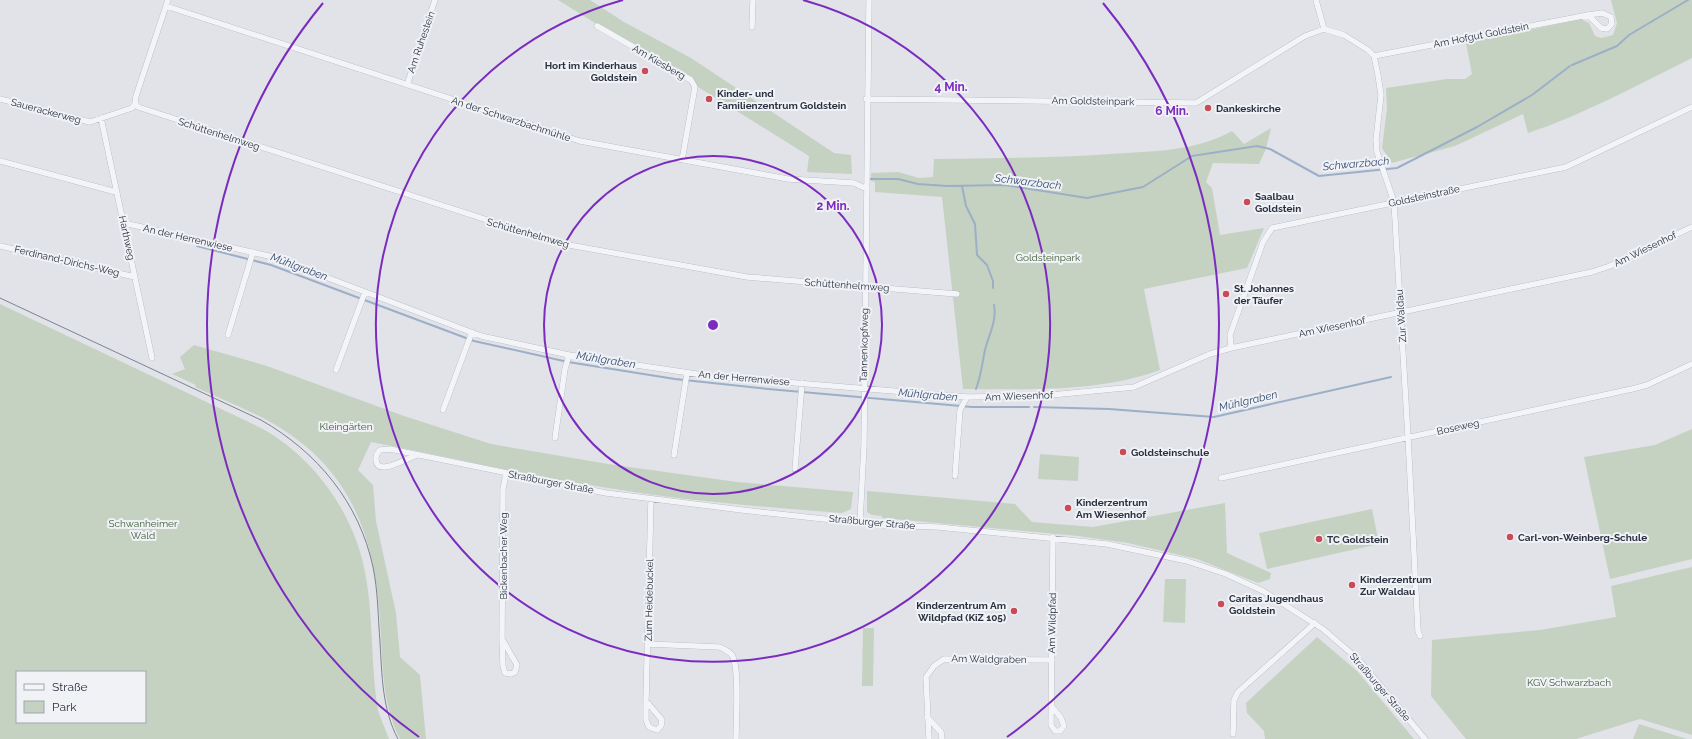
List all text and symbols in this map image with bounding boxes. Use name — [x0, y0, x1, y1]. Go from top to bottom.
street label: Am Ruhestein — [405, 10, 437, 74]
street label: Am Hofgut Goldstein — [1432, 20, 1530, 50]
street label: Am Kiesberg — [631, 42, 687, 82]
place label: Hort im Kinderhaus Goldstein — [545, 60, 637, 83]
marker: Hort im Kinderhaus Goldstein — [640, 66, 650, 76]
text: 4 Min. — [934, 80, 968, 94]
place label: Kinder- und Familienzentrum Goldstein — [717, 88, 846, 111]
marker: Kinder- und Familienzentrum Goldstein — [704, 94, 714, 104]
street label: An der Schwarzbachmühle — [450, 95, 572, 144]
street label: Am Goldsteinpark — [1051, 95, 1135, 107]
street label: Sauerackerweg — [10, 96, 82, 126]
marker: Dankeskirche — [1203, 103, 1213, 113]
place label: Dankeskirche — [1216, 103, 1281, 114]
text: 6 Min. — [1155, 104, 1189, 118]
street label: Schüttenhelmweg — [177, 116, 261, 152]
water label: Schwarzbach — [1321, 155, 1390, 173]
water label: Schwarzbach — [993, 171, 1062, 193]
street label: Goldsteinstraße — [1387, 183, 1461, 209]
place label: Saalbau Goldstein — [1255, 191, 1301, 214]
marker: Saalbau Goldstein — [1242, 197, 1252, 207]
text: 2 Min. — [816, 199, 850, 213]
street label: Harthweg — [117, 215, 137, 261]
street label: Schüttenhelmweg — [486, 216, 570, 250]
street label: An der Herrenwiese — [142, 222, 234, 254]
street label: Am Wiesenhof — [1612, 229, 1679, 269]
street label: Ferdinand-Dirichs-Weg — [13, 244, 121, 278]
water label: Mühlgraben — [269, 251, 329, 283]
park label: Goldsteinpark — [1016, 252, 1081, 263]
street label: Schüttenhelmweg — [804, 277, 890, 293]
place label: St. Johannes der Täufer — [1234, 283, 1294, 306]
marker: St. Johannes der Täufer — [1221, 289, 1231, 299]
street label: Zur Waldau — [1394, 289, 1408, 343]
street label: Tannenkopfweg — [858, 308, 870, 382]
street label: Am Wiesenhof — [1298, 314, 1367, 339]
centre of rings — [706, 318, 720, 332]
water label: Mühlgraben — [575, 349, 637, 371]
street label: An der Herrenwiese — [698, 369, 790, 387]
water label: Mühlgraben — [898, 386, 958, 404]
water label: Mühlgraben — [1217, 388, 1279, 414]
street label: Am Wiesenhof — [985, 389, 1054, 403]
street label: Boseweg — [1436, 417, 1480, 437]
park label: Kleingärten — [319, 421, 373, 432]
marker: Goldsteinschule — [1118, 447, 1128, 457]
place label: Goldsteinschule — [1131, 447, 1209, 458]
street label: Straßburger Straße — [507, 468, 595, 496]
place label: Kinderzentrum Am Wiesenhof — [1076, 497, 1148, 520]
marker: Kinderzentrum Am Wiesenhof — [1063, 503, 1073, 513]
street label: Bickenbacher Weg — [498, 512, 509, 600]
street label: Straßburger Straße — [828, 513, 916, 531]
park label: Schwanheimer Wald — [108, 518, 178, 541]
marker: Carl-von-Weinberg-Schule — [1505, 532, 1515, 542]
place label: Carl-von-Weinberg-Schule — [1518, 532, 1647, 543]
marker: TC Goldstein — [1314, 534, 1324, 544]
place label: TC Goldstein — [1327, 534, 1388, 545]
street label: Zum Heidebuckel — [643, 558, 655, 641]
place label: Kinderzentrum Zur Waldau — [1360, 574, 1432, 597]
marker: Kinderzentrum Zur Waldau — [1347, 580, 1357, 590]
street label: Am Wildpfad — [1046, 593, 1058, 653]
place label: Caritas Jugendhaus Goldstein — [1229, 593, 1323, 616]
marker: Caritas Jugendhaus Goldstein — [1216, 599, 1226, 609]
place label: Kinderzentrum Am Wildpfad (KiZ 105) — [916, 600, 1006, 623]
marker: Kinderzentrum Am Wildpfad (KiZ 105) — [1009, 606, 1019, 616]
street label: Straßburger Straße — [1347, 651, 1413, 723]
street label: Am Waldgraben — [951, 653, 1027, 665]
legend — [16, 671, 146, 723]
park label: KGV Schwarzbach — [1527, 677, 1611, 688]
text: Straße — [52, 680, 88, 694]
text: Park — [52, 700, 77, 714]

